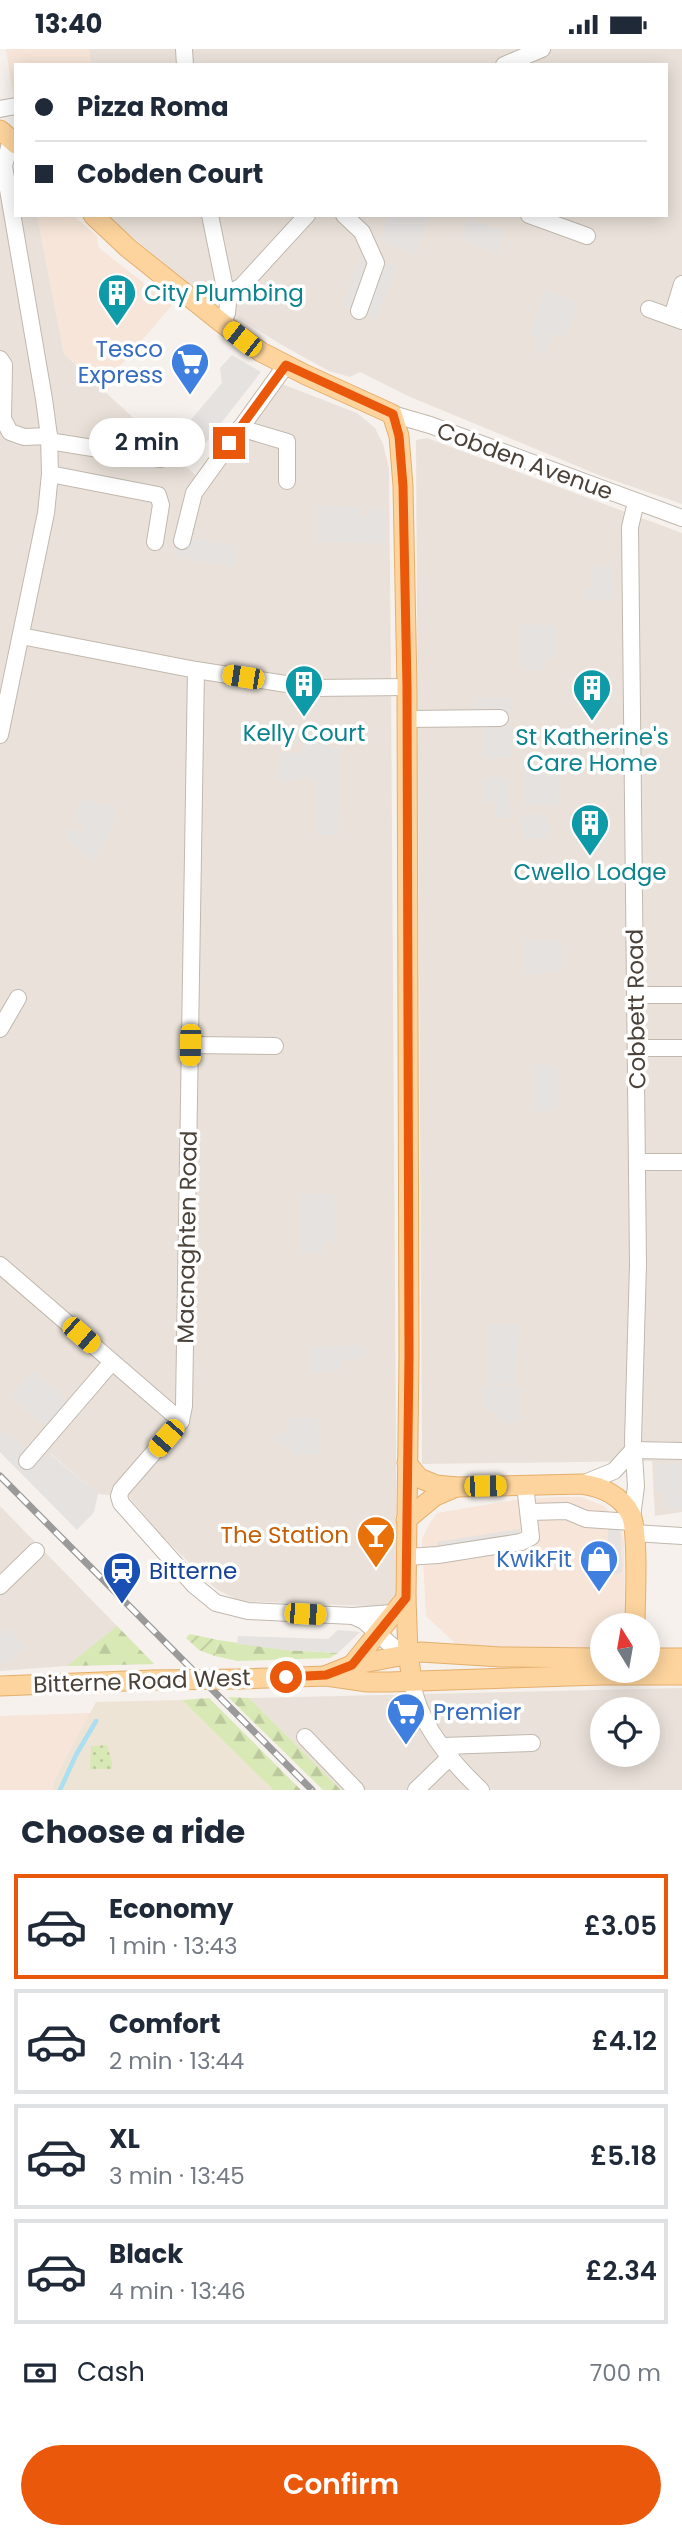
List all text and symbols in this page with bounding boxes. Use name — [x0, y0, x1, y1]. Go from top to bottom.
text: 13:40 — [35, 6, 102, 42]
text: Pizza Roma — [77, 89, 229, 125]
text: Cobden Court — [77, 156, 263, 192]
building icon: City Plumbing — [96, 272, 138, 327]
place label: City Plumbing — [144, 277, 304, 309]
car — [219, 318, 266, 360]
place label: Tesco Express — [78, 333, 163, 391]
supermarket icon: Tesco Express — [169, 341, 211, 396]
street label: Cobden Avenue — [433, 414, 617, 508]
callout: 2 min — [89, 419, 204, 467]
text: 2 min — [115, 426, 179, 458]
route end — [213, 427, 245, 459]
car — [221, 663, 266, 691]
building icon: Kelly Court — [283, 663, 325, 718]
building icon: St Katherine's Care Home — [571, 667, 613, 722]
place label: Kelly Court — [243, 717, 365, 749]
place label: St Katherine's Care Home — [515, 721, 669, 779]
building icon: Cwello Lodge — [569, 802, 611, 857]
place label: Cwello Lodge — [513, 856, 667, 888]
street label: Cobbett Road — [619, 928, 653, 1090]
car — [180, 1024, 201, 1066]
street label: Macnaghten Road — [169, 1130, 205, 1344]
car — [59, 1313, 104, 1357]
car — [145, 1415, 188, 1461]
car — [464, 1475, 507, 1497]
bar icon: The Station — [355, 1514, 397, 1569]
place label: The Station — [221, 1519, 349, 1551]
shop icon: KwikFit — [578, 1538, 620, 1593]
place label: KwikFit — [496, 1543, 572, 1575]
station icon: Bitterne — [101, 1550, 143, 1605]
place label: Bitterne — [149, 1555, 237, 1587]
car — [284, 1602, 327, 1626]
north arrow — [590, 1613, 660, 1683]
map controls — [590, 1613, 660, 1767]
street label: Bitterne Road West — [33, 1661, 251, 1701]
route start — [270, 1661, 302, 1693]
supermarket icon: Premier — [385, 1691, 427, 1746]
place label: Premier — [433, 1696, 521, 1728]
button: locate — [590, 1697, 660, 1767]
text: Choose a ride — [21, 1809, 245, 1854]
text: Economy — [109, 1891, 233, 1927]
icon: car — [25, 1895, 88, 1958]
text: £3.05 — [584, 1908, 657, 1944]
text: 1 min · 13:43 — [109, 1930, 238, 1962]
text: Comfort — [109, 2006, 221, 2042]
icon: car — [25, 2010, 88, 2073]
text: £4.12 — [592, 2023, 657, 2059]
text: 2 min · 13:44 — [109, 2045, 244, 2077]
text: XL — [109, 2121, 140, 2157]
icon: car — [25, 2125, 88, 2188]
text: £5.18 — [590, 2138, 657, 2174]
text: 3 min · 13:45 — [109, 2160, 245, 2192]
text: Black — [109, 2236, 183, 2272]
icon: car — [25, 2240, 88, 2303]
text: £2.34 — [586, 2253, 657, 2289]
text: 4 min · 13:46 — [109, 2275, 246, 2307]
icon: cash — [21, 2354, 59, 2392]
text: Cash — [77, 2354, 145, 2390]
text: 700 m — [590, 2357, 661, 2389]
button: Confirm — [21, 2445, 661, 2525]

